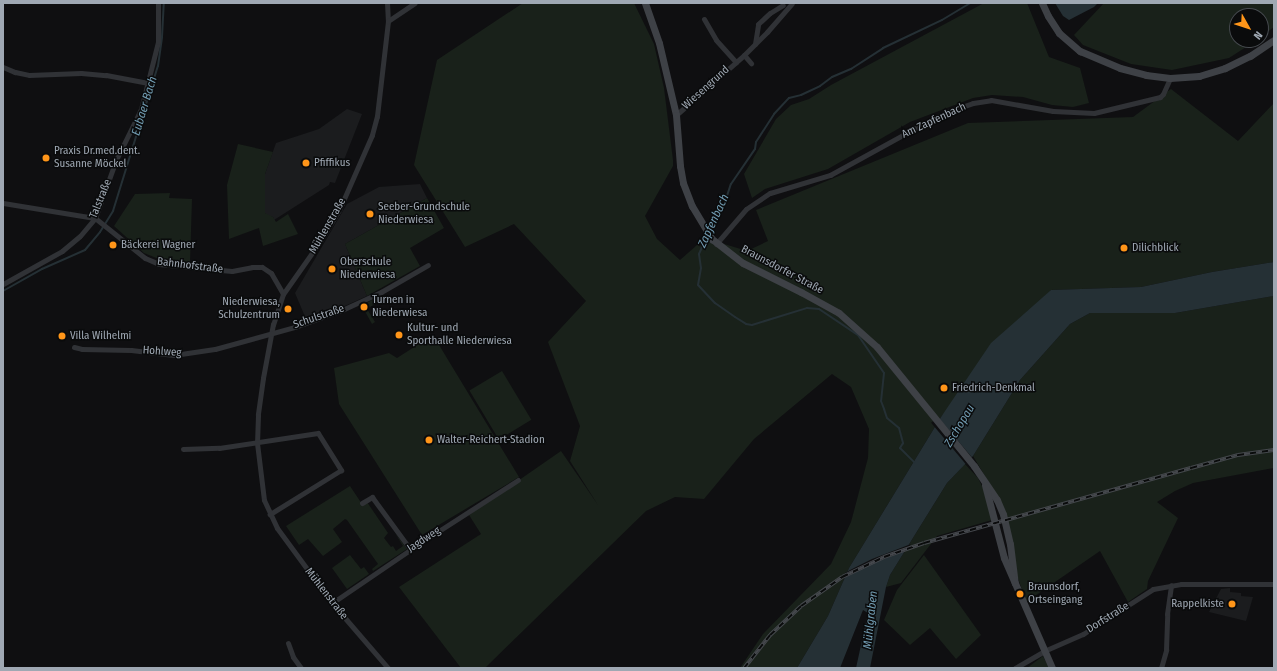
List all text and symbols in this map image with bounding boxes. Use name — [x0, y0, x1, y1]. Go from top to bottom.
north arrow — [1229, 8, 1269, 48]
text: N — [1251, 29, 1265, 42]
street label: Wiesengrund — [680, 63, 732, 113]
water label: Eubaer Bach — [129, 75, 161, 137]
street label: Am Zapfenbach — [900, 100, 968, 142]
place label: Praxis Dr.med.dent. Susanne Möckel — [54, 145, 140, 171]
marker: Praxis Dr.med.dent. Susanne Möckel — [41, 153, 51, 163]
place label: Pfiffikus — [314, 156, 350, 170]
marker: Pfiffikus — [301, 158, 311, 168]
street label: Talstraße — [87, 177, 115, 221]
water label: Zapfenbach — [695, 192, 733, 250]
street label: Mühlenstraße — [307, 196, 349, 256]
place label: Seeber-Grundschule Niederwiesa — [378, 201, 470, 227]
marker: Seeber-Grundschule Niederwiesa — [365, 209, 375, 219]
place label: Bäckerei Wagner — [121, 238, 195, 252]
marker: Bäckerei Wagner — [108, 240, 118, 250]
place label: Dilichblick — [1132, 241, 1179, 255]
street label: Braunsdorfer Straße — [739, 243, 825, 297]
marker: Dilichblick — [1119, 243, 1129, 253]
street label: Bahnhofstraße — [156, 255, 224, 277]
place label: Oberschule Niederwiesa — [340, 256, 395, 282]
marker: Oberschule Niederwiesa — [327, 264, 337, 274]
place label: Turnen in Niederwiesa — [372, 294, 427, 320]
place label: Niederwiesa, Schulzentrum — [218, 296, 280, 322]
street label: Schulstraße — [292, 302, 346, 332]
marker: Turnen in Niederwiesa — [359, 302, 369, 312]
marker: Niederwiesa, Schulzentrum — [283, 304, 293, 314]
place label: Kultur- und Sporthalle Niederwiesa — [407, 322, 512, 348]
place label: Villa Wilhelmi — [70, 329, 131, 343]
marker: Kultur- und Sporthalle Niederwiesa — [394, 330, 404, 340]
marker: Villa Wilhelmi — [57, 331, 67, 341]
street label: Hohlweg — [142, 344, 182, 360]
place label: Friedrich-Denkmal — [952, 381, 1035, 395]
marker: Friedrich-Denkmal — [939, 383, 949, 393]
water label: Zschopau — [942, 402, 978, 450]
place label: Walter-Reichert-Stadion — [437, 433, 545, 447]
marker: Walter-Reichert-Stadion — [424, 435, 434, 445]
street label: Jagdweg — [405, 524, 443, 556]
street label: Mühlenstraße — [302, 566, 350, 622]
place label: Braunsdorf, Ortseingang — [1028, 581, 1082, 607]
marker: Braunsdorf, Ortseingang — [1015, 589, 1025, 599]
water label: Mühlgraben — [861, 590, 881, 650]
place label: Rappelkiste — [1171, 597, 1224, 611]
marker: Rappelkiste — [1227, 599, 1237, 609]
street label: Dorfstraße — [1084, 600, 1132, 636]

